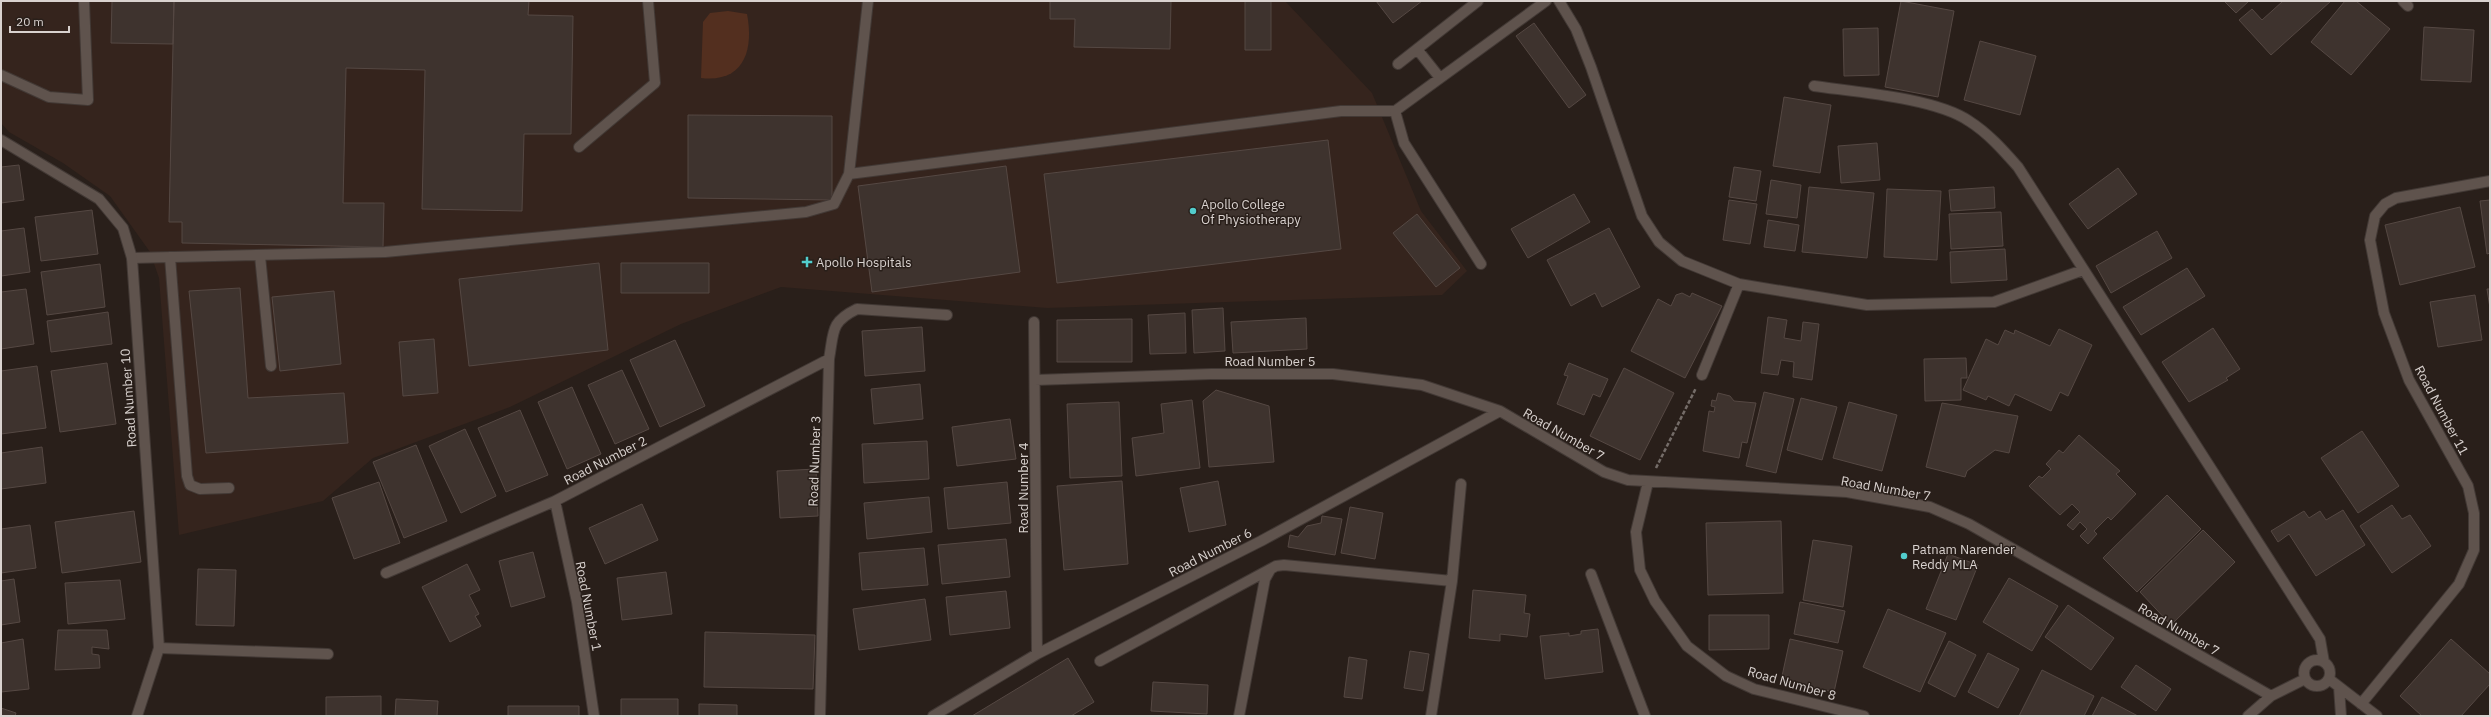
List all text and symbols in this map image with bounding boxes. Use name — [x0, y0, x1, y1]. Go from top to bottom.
scale bar — [10, 8, 69, 34]
text: 20 m — [16, 14, 44, 29]
place label: Apollo College Of Physiotherapy — [1201, 196, 1301, 228]
marker: Apollo College Of Physiotherapy — [1188, 206, 1198, 216]
place label: Apollo Hospitals — [816, 254, 911, 271]
marker: Apollo Hospitals — [801, 256, 813, 268]
street label: Road Number 10 — [117, 348, 140, 448]
street label: Road Number 5 — [1224, 353, 1316, 370]
street label: Road Number 11 — [2411, 363, 2472, 458]
street label: Road Number 7 — [1520, 404, 1607, 465]
street label: Road Number 3 — [804, 415, 825, 507]
street label: Road Number 2 — [561, 432, 650, 489]
street label: Road Number 4 — [1015, 442, 1032, 534]
street label: Road Number 7 — [1840, 472, 1932, 505]
street label: Road Number 6 — [1166, 524, 1255, 581]
place label: Patnam Narender Reddy MLA — [1912, 541, 2015, 573]
marker: Patnam Narender Reddy MLA — [1899, 551, 1909, 561]
street label: Road Number 1 — [571, 560, 606, 653]
street label: Road Number 7 — [2135, 599, 2222, 660]
street label: Road Number 8 — [1746, 663, 1838, 704]

